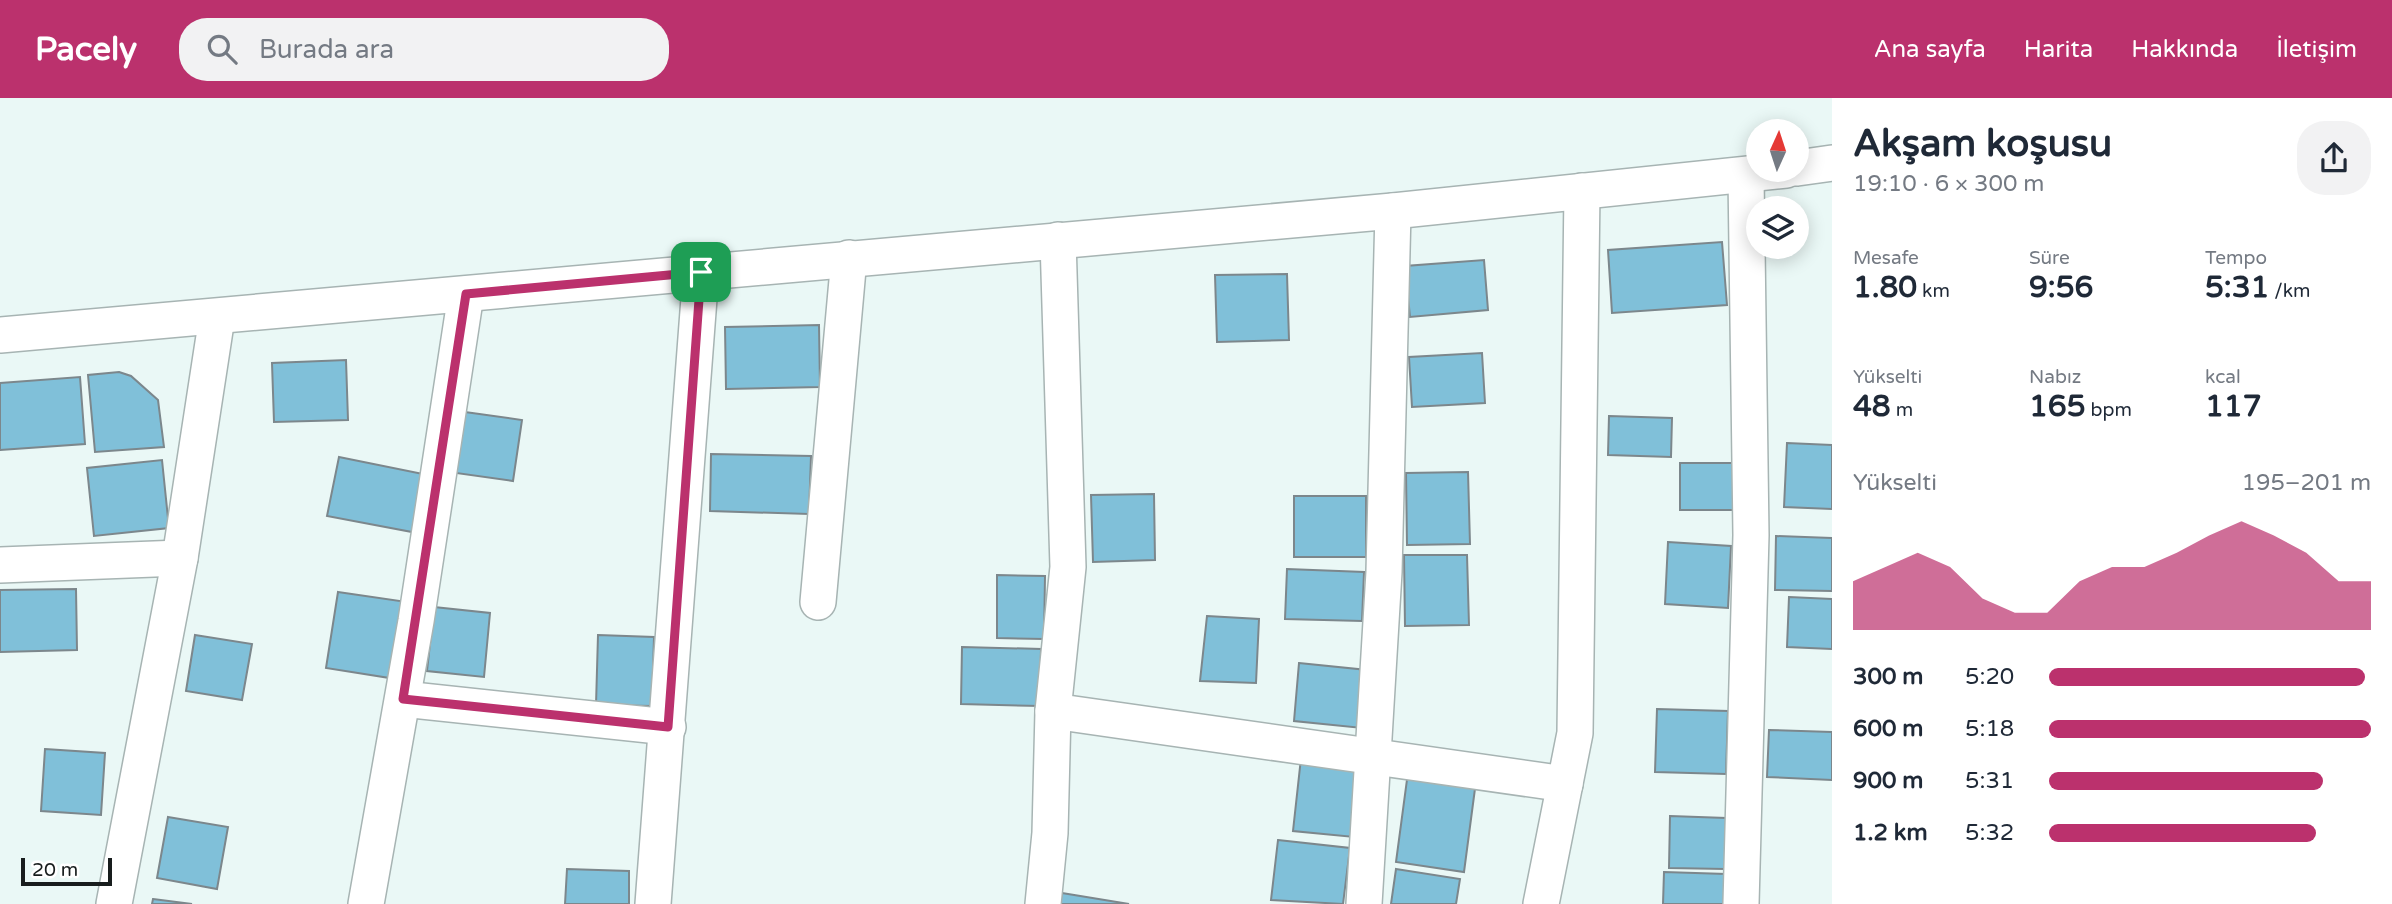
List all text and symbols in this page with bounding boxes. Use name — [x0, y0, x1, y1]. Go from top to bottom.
search box — [179, 18, 669, 81]
text: Pacely — [35, 30, 137, 69]
icon: search — [203, 30, 241, 68]
text: Burada ara — [259, 34, 394, 65]
text: Ana sayfa — [1874, 35, 1986, 64]
text: Harita — [2024, 35, 2093, 64]
text: Hakkında — [2131, 35, 2238, 64]
text: İletişim — [2276, 35, 2357, 64]
north arrow — [1746, 119, 1810, 182]
map controls — [1746, 119, 1809, 259]
text: Akşam koşusu — [1853, 121, 2112, 167]
button: share — [2297, 121, 2371, 195]
text: 19:10 · 6 × 300 m — [1853, 170, 2044, 198]
button: layers — [1746, 196, 1809, 259]
pin — [671, 242, 731, 302]
text: Mesafe — [1853, 247, 1919, 269]
text: Süre — [2029, 247, 2070, 269]
text: Tempo — [2205, 247, 2267, 269]
icon: arrive — [682, 253, 720, 291]
text: 1.80 — [1853, 269, 1917, 306]
text: 9:56 — [2029, 269, 2093, 306]
text: 5:31 — [2205, 269, 2269, 306]
text: km — [1917, 280, 1950, 302]
text: /km — [2269, 280, 2310, 302]
text: Yükselti — [1853, 366, 1922, 388]
text: Nabız — [2029, 366, 2081, 388]
text: kcal — [2205, 366, 2241, 388]
text: 48 — [1853, 388, 1891, 425]
text: 165 — [2029, 388, 2086, 425]
text: 117 — [2205, 388, 2262, 425]
text: m — [1891, 399, 1913, 421]
text: bpm — [2086, 399, 2132, 421]
text: Yükselti — [1853, 469, 1937, 497]
text: 195–201 m — [2242, 469, 2371, 497]
text: 300 m — [1853, 663, 1923, 691]
text: 5:20 — [1965, 663, 2014, 691]
text: 600 m — [1853, 715, 1923, 743]
text: 5:18 — [1965, 715, 2014, 743]
text: 900 m — [1853, 767, 1923, 795]
text: 5:31 — [1965, 767, 2014, 795]
text: 1.2 km — [1853, 819, 1928, 847]
text: 5:32 — [1965, 819, 2014, 847]
scale bar — [21, 855, 112, 887]
text: 20 m — [32, 859, 78, 881]

